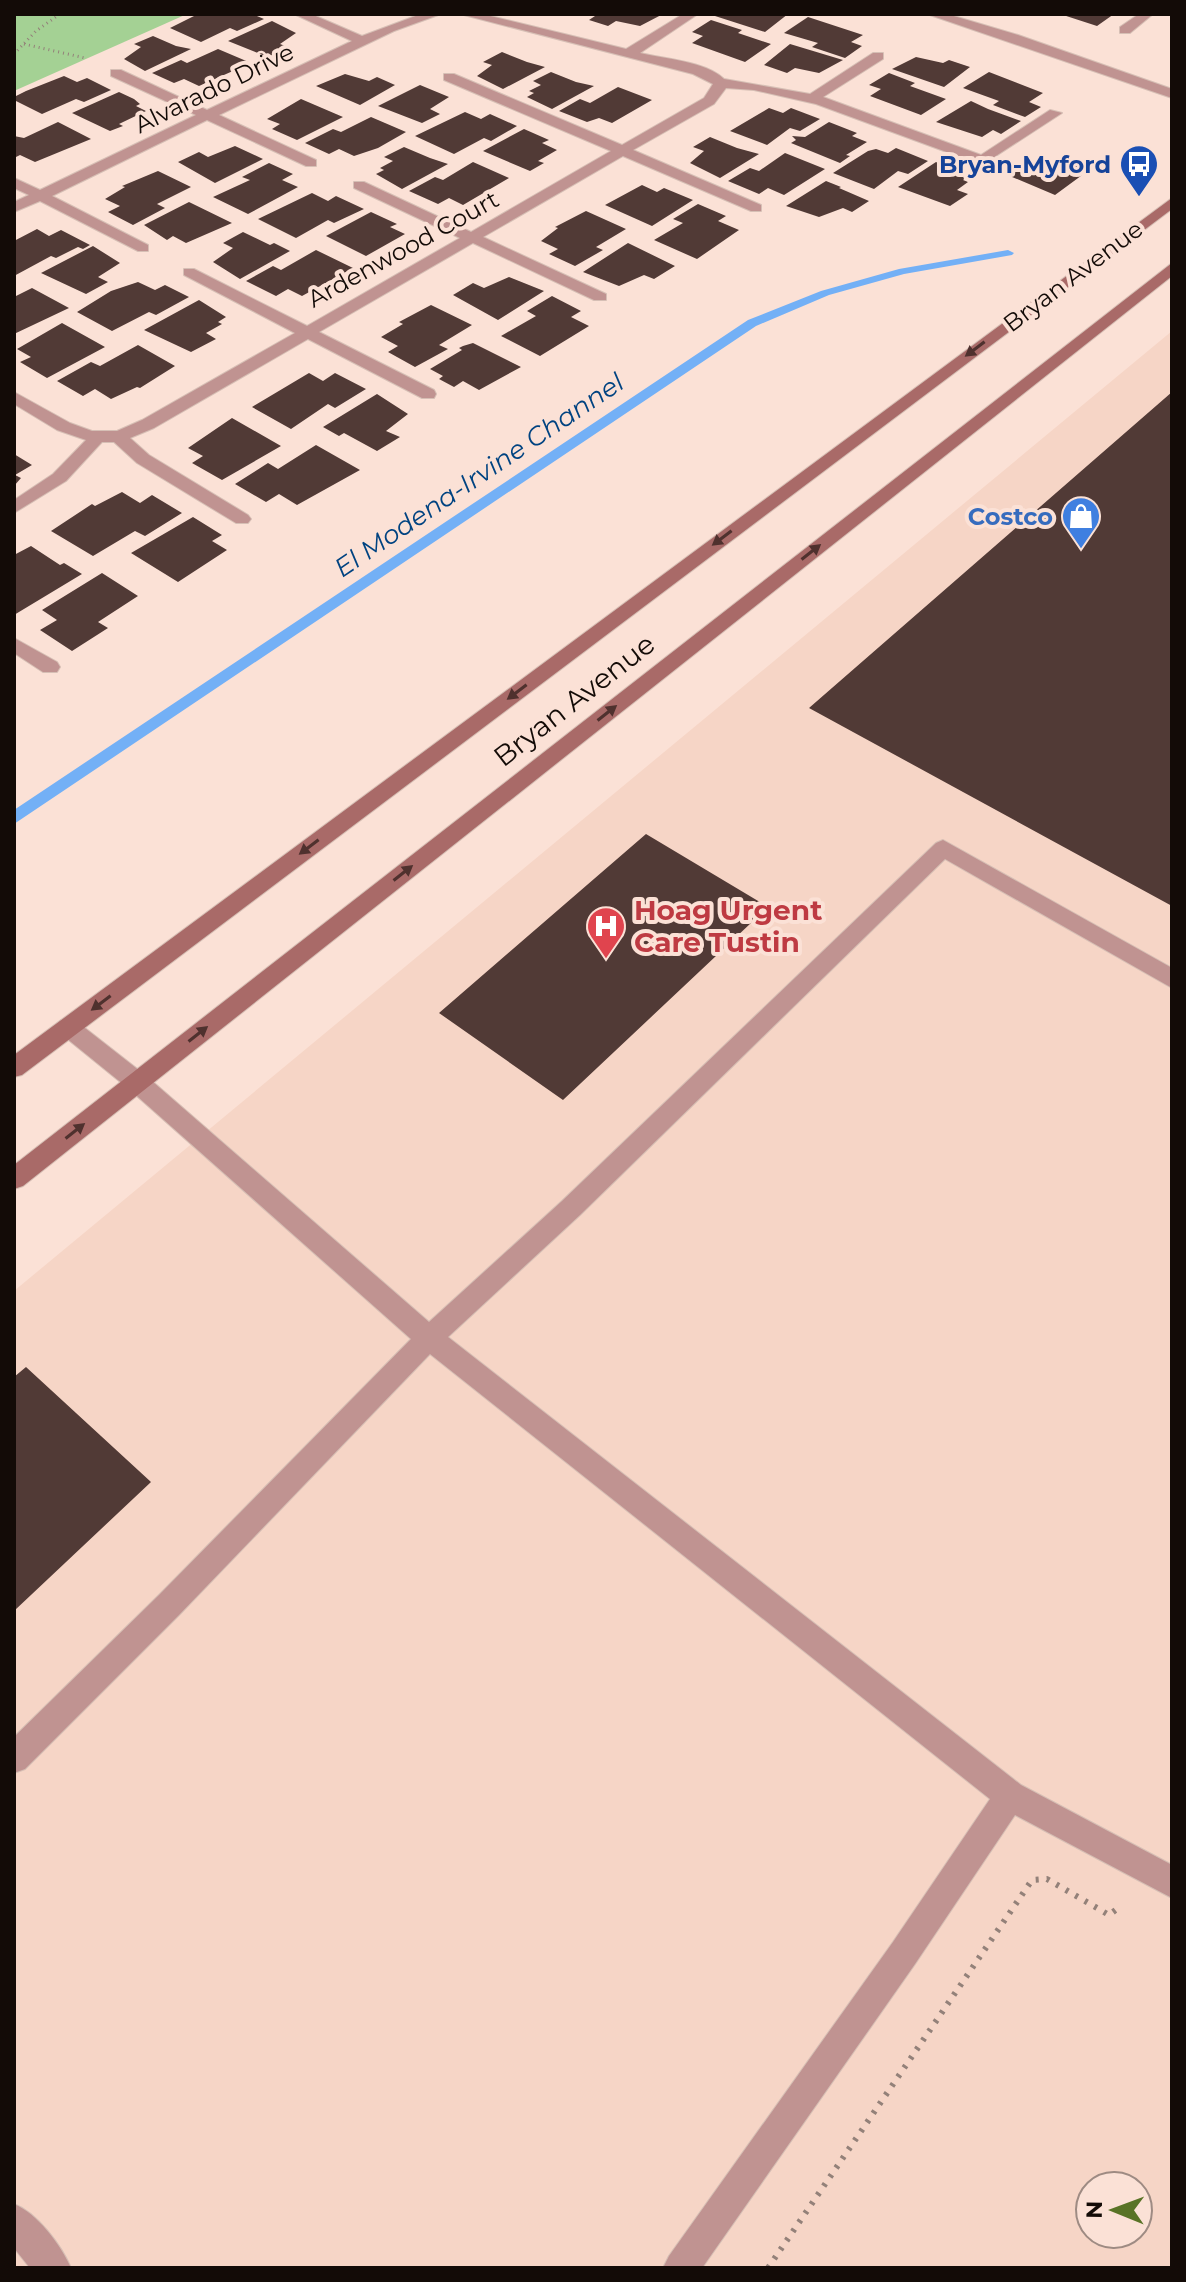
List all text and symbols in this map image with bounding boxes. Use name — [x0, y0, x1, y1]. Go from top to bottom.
street label: Alvarado Drive — [130, 37, 298, 139]
bus stop icon: Bryan-Myford — [1118, 143, 1160, 198]
place label: Bryan-Myford — [939, 150, 1111, 179]
street label: Ardenwood Court — [302, 184, 504, 314]
street label: Bryan Avenue — [997, 214, 1149, 338]
one-way arrow — [965, 341, 985, 357]
water label: El Modena-Irvine Channel — [328, 366, 630, 584]
shop icon: Costco — [1060, 495, 1102, 550]
place label: Costco — [968, 502, 1053, 531]
one-way arrow — [712, 530, 732, 546]
one-way arrow — [801, 544, 821, 560]
street label: Bryan Avenue — [487, 626, 661, 774]
one-way arrow — [507, 683, 528, 699]
one-way arrow — [597, 705, 617, 721]
one-way arrow — [299, 839, 319, 855]
one-way arrow — [393, 866, 413, 882]
place label: Hoag Urgent Care Tustin — [634, 893, 822, 959]
hospital icon: Hoag Urgent Care Tustin — [585, 905, 627, 960]
one-way arrow — [90, 995, 112, 1011]
one-way arrow — [188, 1026, 208, 1043]
one-way arrow — [65, 1123, 85, 1140]
north arrow — [1074, 2170, 1154, 2250]
text: N — [1081, 2201, 1108, 2219]

